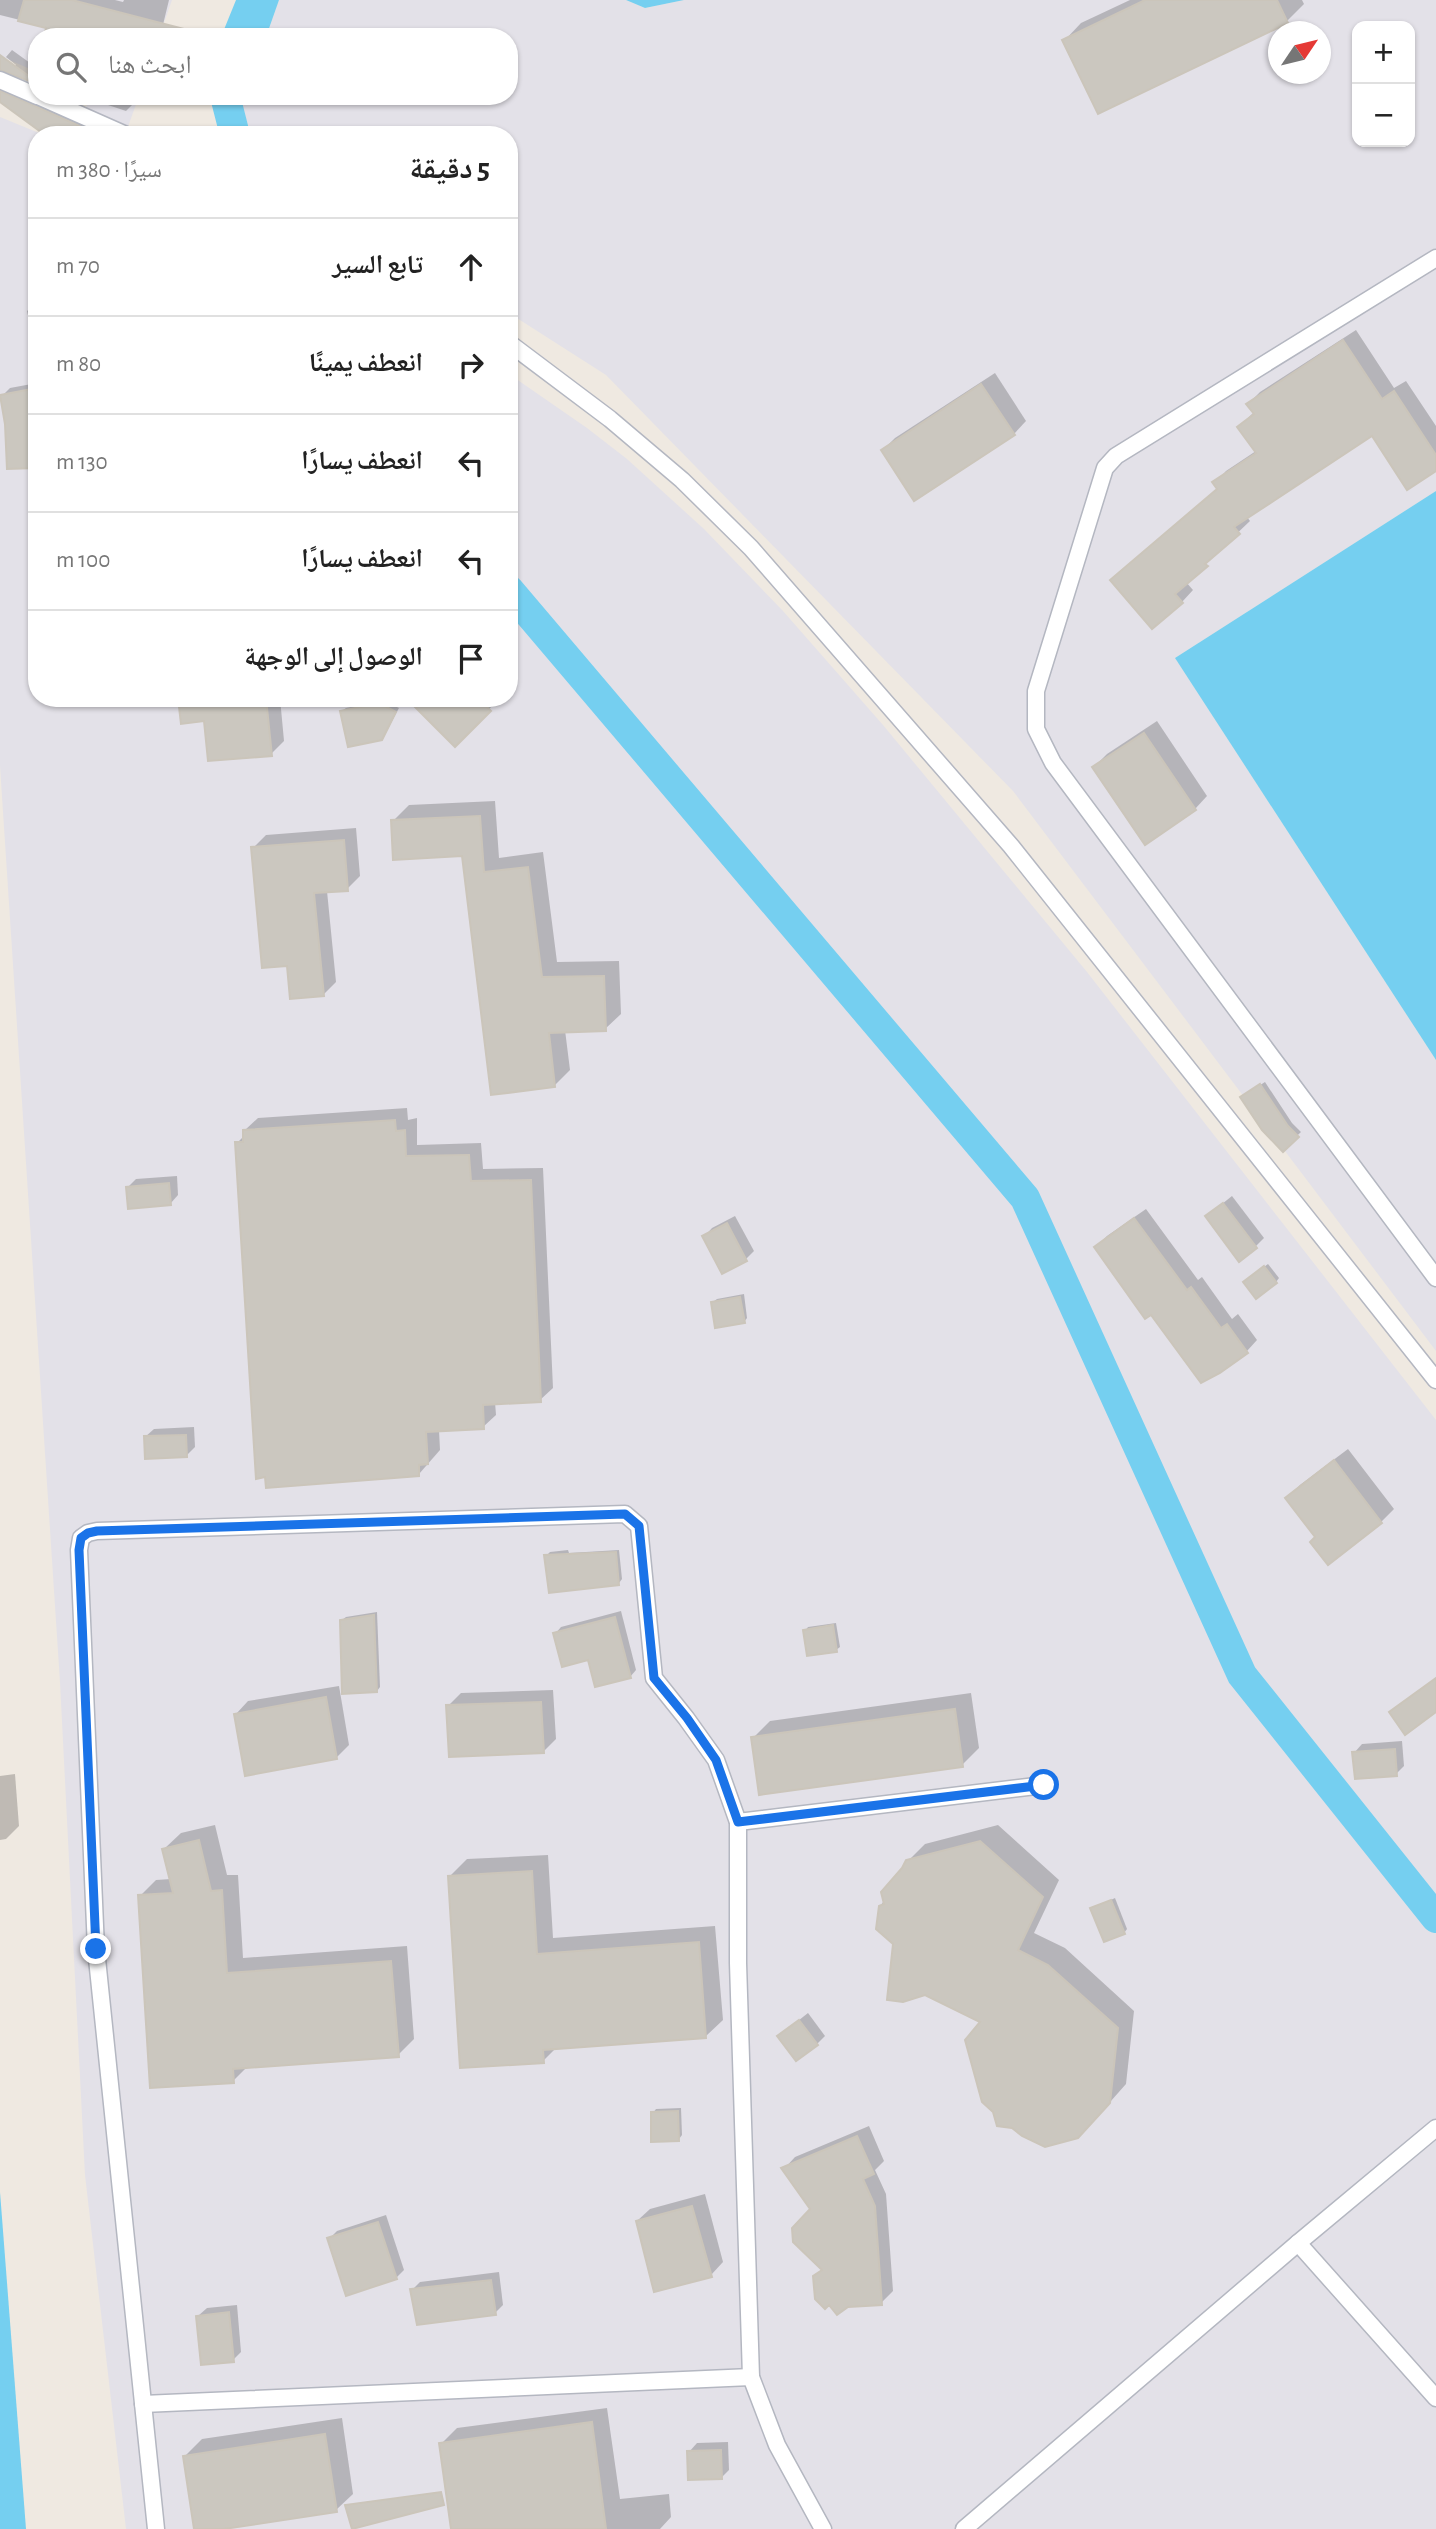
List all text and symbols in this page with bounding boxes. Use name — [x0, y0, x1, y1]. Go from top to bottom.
north arrow — [1268, 21, 1331, 84]
map controls — [1352, 21, 1415, 147]
button: + — [1352, 21, 1415, 84]
search box — [28, 28, 518, 105]
icon: search — [52, 48, 90, 86]
text: ابحث هنا — [108, 52, 192, 78]
button: − — [1352, 84, 1415, 147]
text: 5 دقيقة — [410, 154, 490, 184]
text: سيرًا · 380 m — [56, 159, 162, 182]
icon: ahead — [452, 248, 490, 286]
text: تابع السير — [332, 252, 423, 278]
text: 70 m — [56, 255, 100, 278]
icon: right — [452, 346, 490, 384]
text: انعطف يمينًا — [309, 350, 423, 376]
text: 80 m — [56, 353, 101, 376]
icon: left — [452, 444, 490, 482]
text: انعطف يسارًا — [301, 448, 423, 474]
text: 130 m — [56, 451, 108, 474]
icon: left — [452, 542, 490, 580]
text: انعطف يسارًا — [301, 546, 423, 572]
text: 100 m — [56, 549, 110, 572]
icon: arrive — [452, 640, 490, 678]
text: الوصول إلى الوجهة — [244, 644, 423, 670]
route start — [1028, 1769, 1059, 1800]
route end — [80, 1933, 111, 1964]

